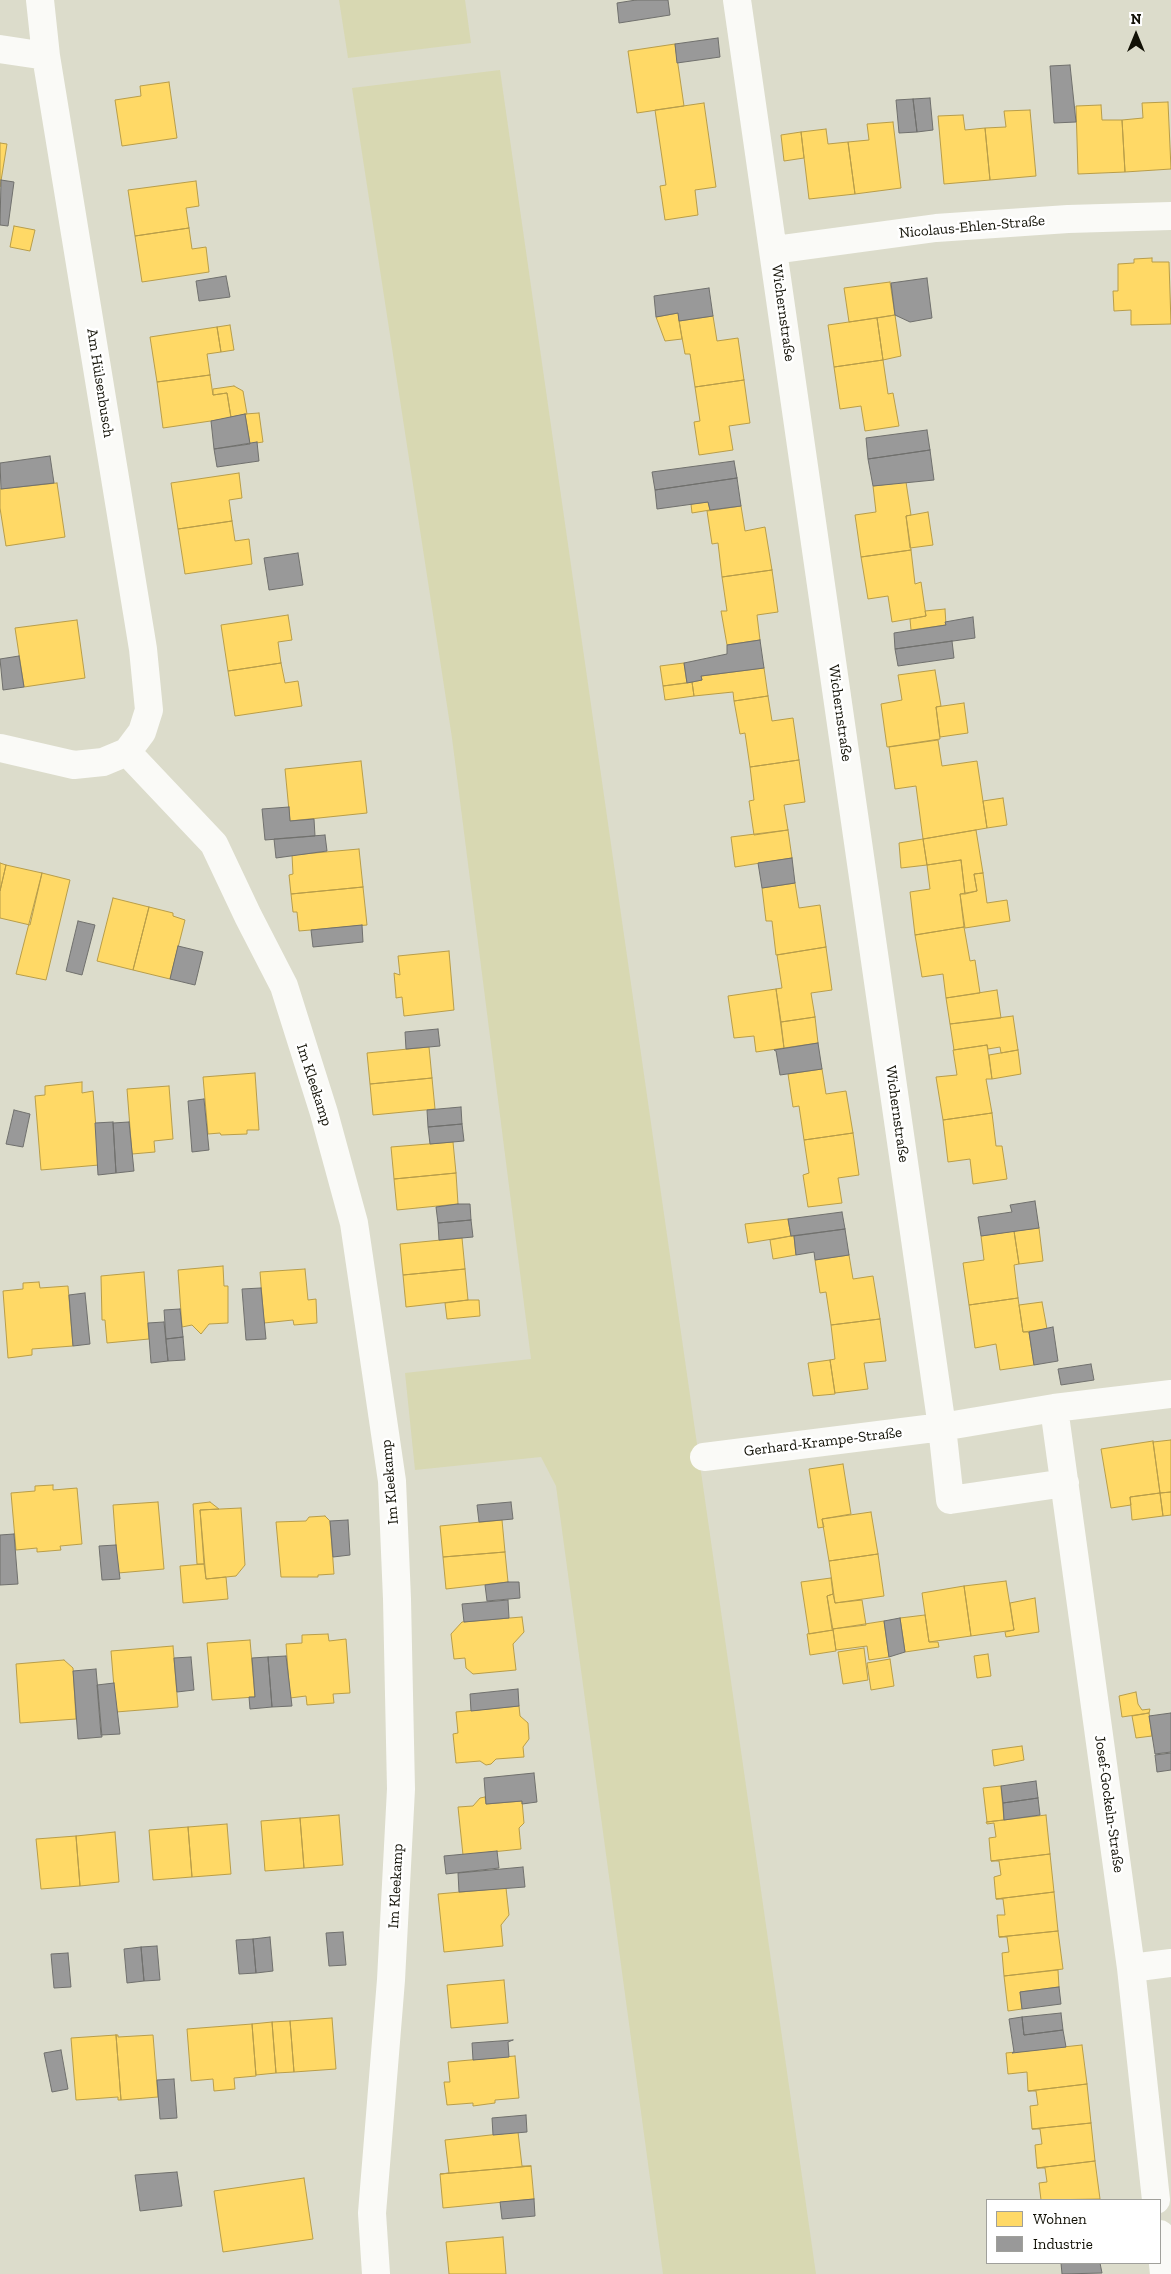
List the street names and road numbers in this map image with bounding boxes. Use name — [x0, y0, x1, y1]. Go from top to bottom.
street label: Nicolaus-Ehlen-Straße — [898, 212, 1046, 242]
street label: Wichernstraße — [767, 263, 799, 363]
street label: Am Hülsenbusch — [83, 327, 117, 439]
street label: Wichernstraße — [824, 663, 856, 763]
street label: Im Kleekamp — [292, 1042, 336, 1128]
street label: Wichernstraße — [881, 1064, 913, 1164]
street label: Gerhard-Krampe-Straße — [743, 1423, 903, 1461]
street label: Im Kleekamp — [377, 1439, 403, 1525]
street label: Josef-Gockeln-Straße — [1090, 1734, 1128, 1874]
street label: Im Kleekamp — [385, 1843, 407, 1929]

